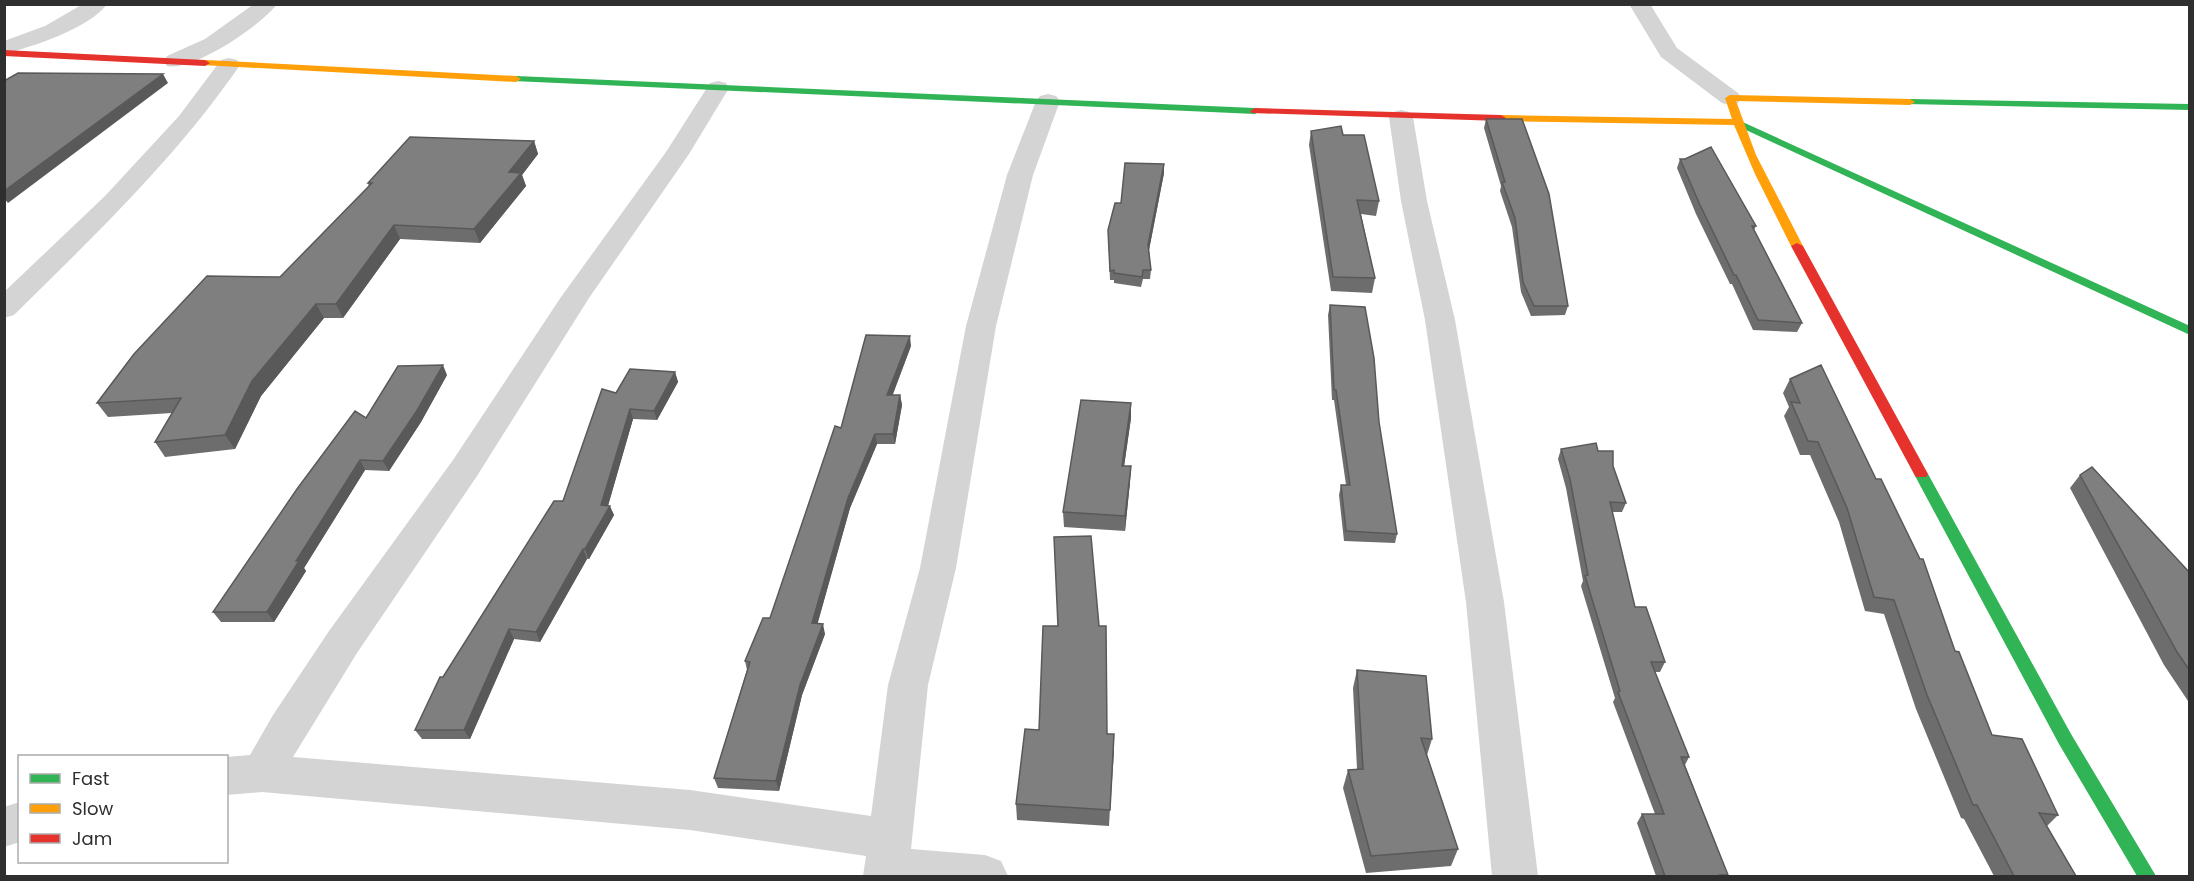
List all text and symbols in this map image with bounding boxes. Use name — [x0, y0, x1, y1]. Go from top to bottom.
legend — [18, 755, 228, 863]
text: Fast — [72, 766, 109, 791]
text: Slow — [72, 796, 114, 821]
text: Jam — [72, 826, 112, 851]

